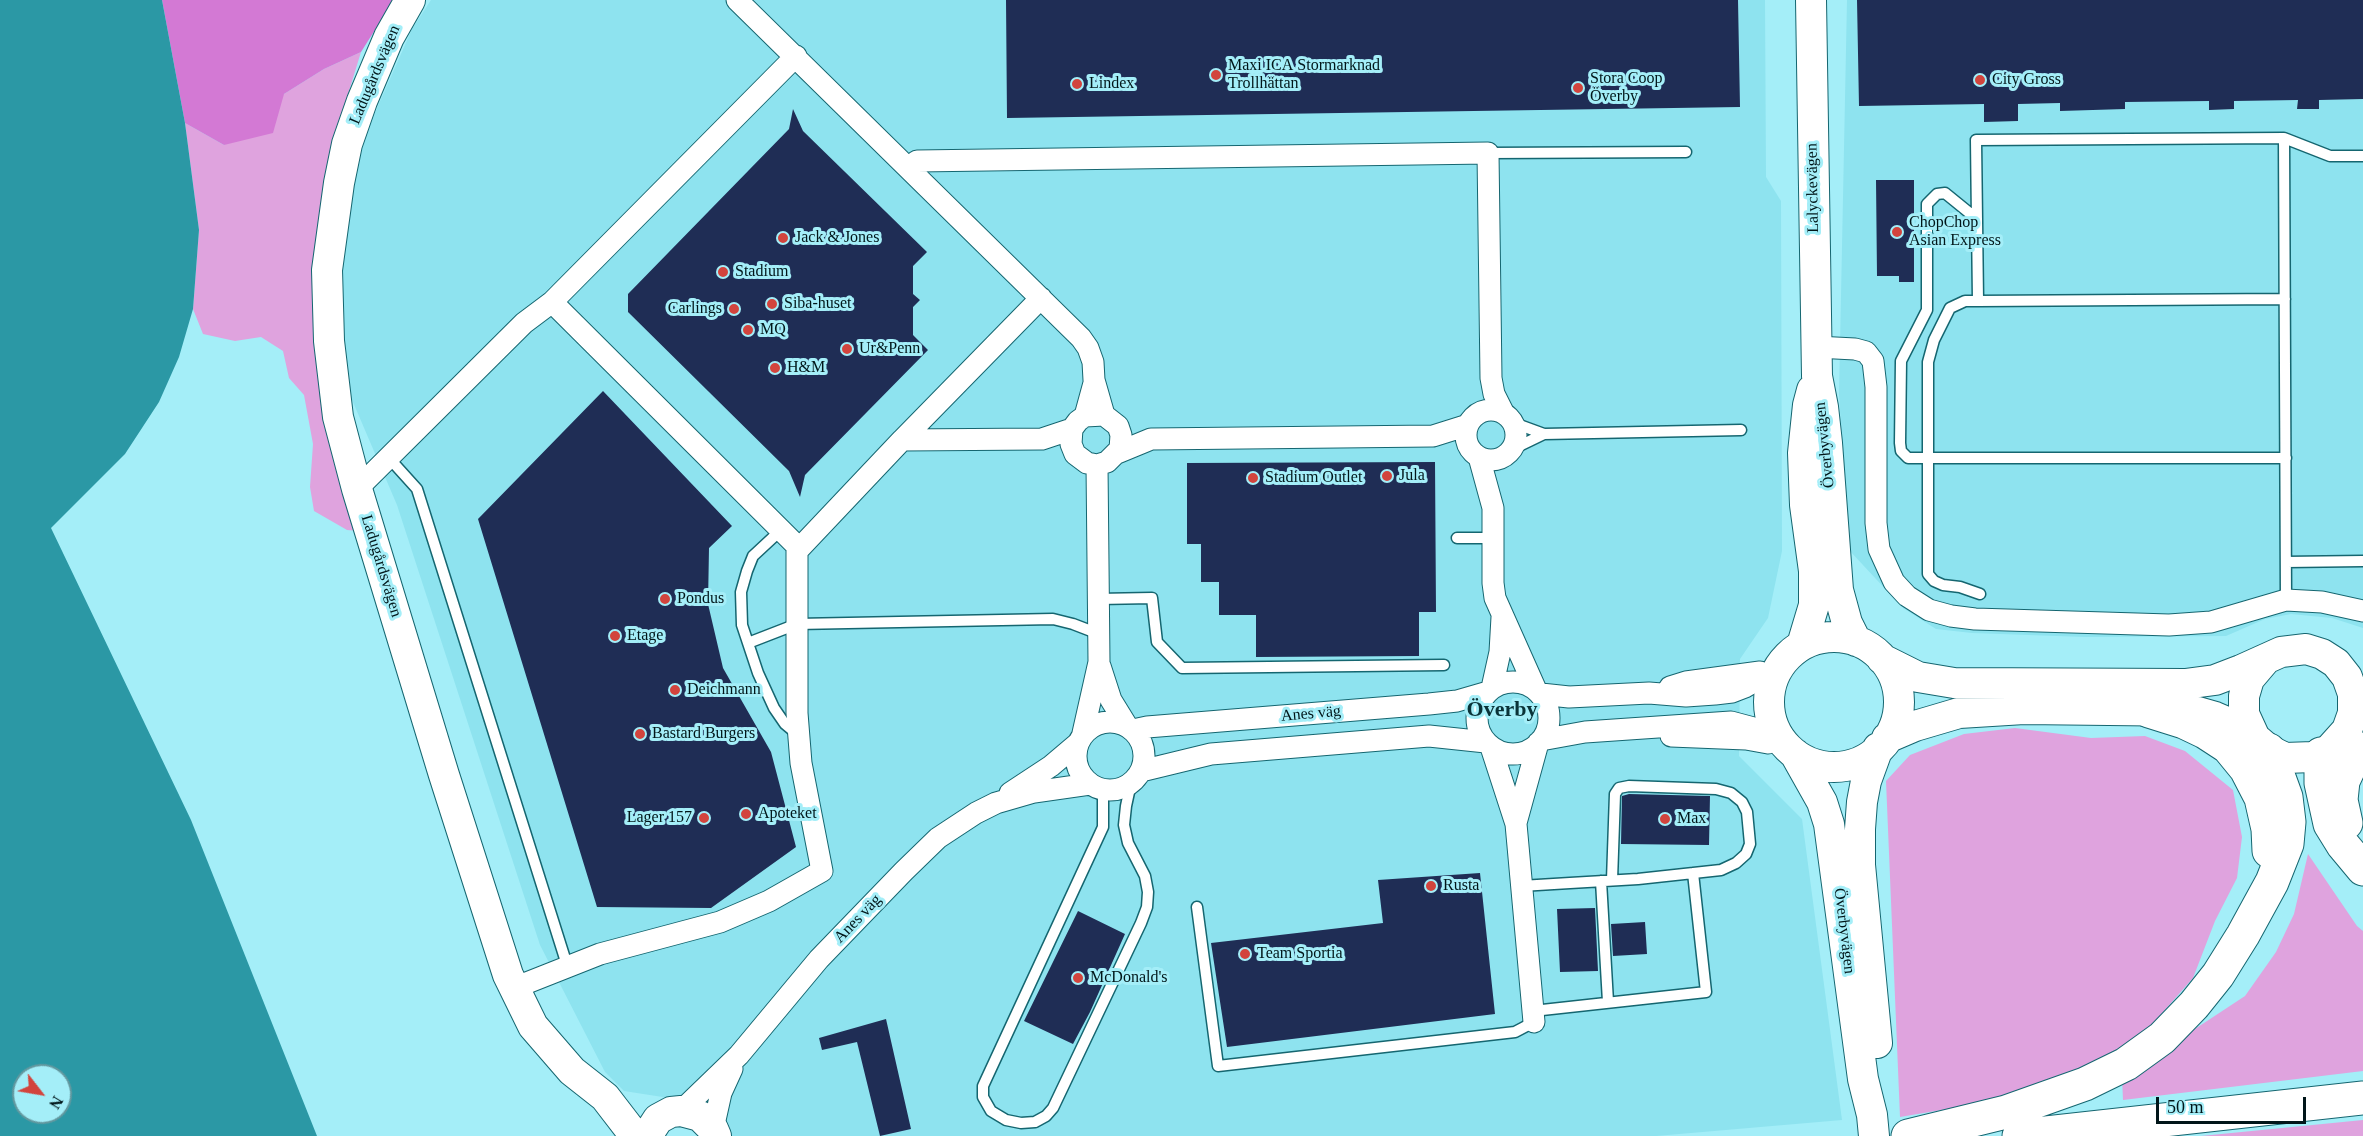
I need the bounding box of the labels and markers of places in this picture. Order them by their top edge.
place label: Maxi ICA Stormarknad Trollhättan [1228,56,1380,94]
marker: Maxi ICA Stormarknad Trollhättan [1209,68,1223,82]
place label: Stora Coop Överby [1590,69,1662,107]
place label: City Gross [1992,70,2061,90]
marker: City Gross [1973,73,1987,87]
place label: Lindex [1089,74,1134,94]
marker: Lindex [1070,77,1084,91]
marker: Stora Coop Överby [1571,81,1585,95]
place label: ChopChop Asian Express [1909,213,2001,251]
marker: ChopChop Asian Express [1890,225,1904,239]
place label: Jack & Jones [795,228,879,248]
marker: Jack & Jones [776,231,790,245]
place label: Stadium [735,262,788,282]
marker: Stadium [716,265,730,279]
place label: Siba-huset [784,294,852,314]
marker: Siba-huset [765,297,779,311]
place label: Carlings [668,299,722,319]
marker: Carlings [727,302,741,316]
place label: MQ [760,320,786,340]
marker: MQ [741,323,755,337]
place label: Ur&Penn [859,339,920,359]
marker: Ur&Penn [840,342,854,356]
place label: H&M [787,358,825,378]
marker: H&M [768,361,782,375]
place label: Jula [1399,466,1425,486]
place label: Stadium Outlet [1265,468,1362,488]
marker: Jula [1380,469,1394,483]
marker: Stadium Outlet [1246,471,1260,485]
place label: Pondus [677,589,724,609]
marker: Pondus [658,592,672,606]
place label: Etage [627,626,663,646]
marker: Etage [608,629,622,643]
place label: Deichmann [687,680,761,700]
marker: Deichmann [668,683,682,697]
place label: Bastard Burgers [652,724,755,744]
marker: Bastard Burgers [633,727,647,741]
place label: Apoteket [758,804,817,824]
marker: Apoteket [739,807,753,821]
place label: Lager 157 [627,808,692,828]
place label: Max [1677,809,1706,829]
marker: Lager 157 [697,811,711,825]
marker: Max [1658,812,1672,826]
place label: Rusta [1443,876,1479,896]
marker: Rusta [1424,879,1438,893]
place label: Team Sportia [1257,944,1343,964]
marker: Team Sportia [1238,947,1252,961]
place label: McDonald's [1090,968,1168,988]
marker: McDonald's [1071,971,1085,985]

